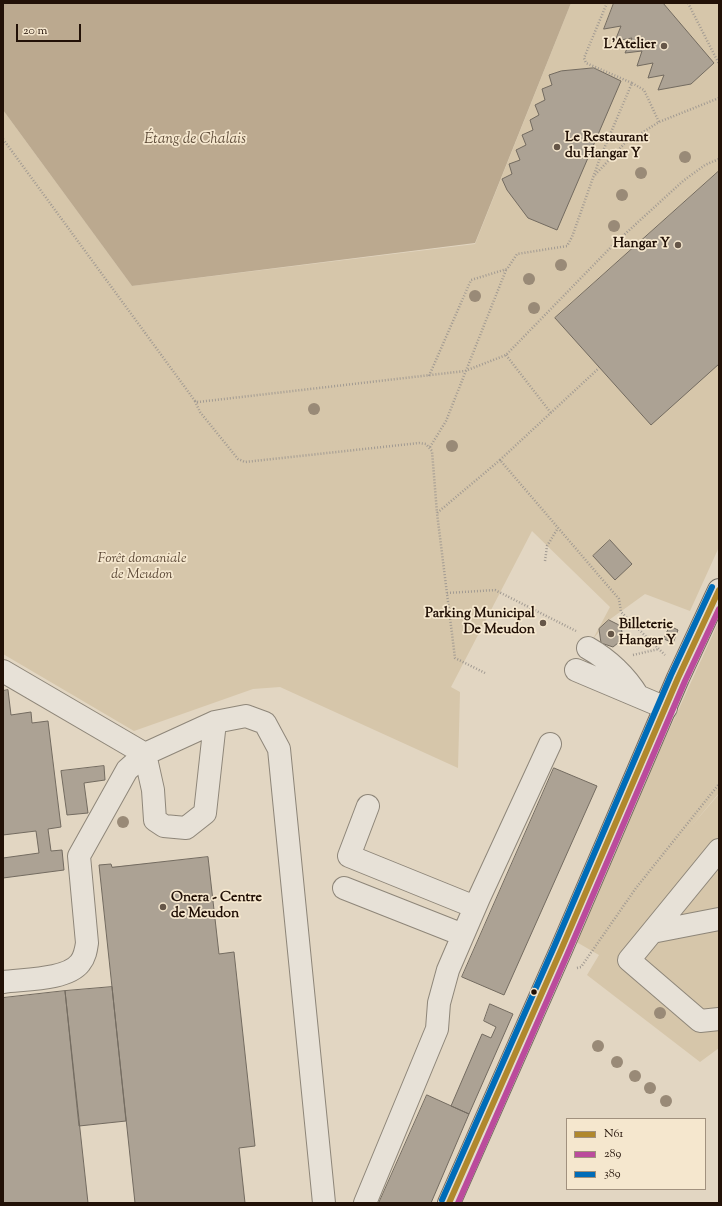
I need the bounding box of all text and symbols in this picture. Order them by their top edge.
scale bar [18,16,83,42]
text: 20 m [23,22,47,40]
place label: L'Atelier [604,38,656,54]
marker: L'Atelier [659,41,669,51]
water label: Étang de Chalais [144,131,246,149]
place label: Le Restaurant du Hangar Y [565,131,648,164]
marker: Le Restaurant du Hangar Y [552,142,562,152]
place label: Hangar Y [613,237,670,253]
marker: Hangar Y [673,240,683,250]
park label: Forêt domaniale de Meudon [97,552,187,584]
place label: Parking Municipal De Meudon [425,607,535,640]
marker: Parking Municipal De Meudon [538,618,548,628]
place label: Billeterie Hangar Y [619,618,676,650]
marker: Billeterie Hangar Y [606,629,616,639]
place label: Onera - Centre de Meudon [171,891,262,924]
marker: Onera - Centre de Meudon [158,902,168,912]
unlabelled marker [529,987,539,997]
legend [566,1118,706,1190]
text: N61 [604,1125,623,1143]
text: 289 [604,1145,621,1163]
text: 389 [604,1165,621,1183]

